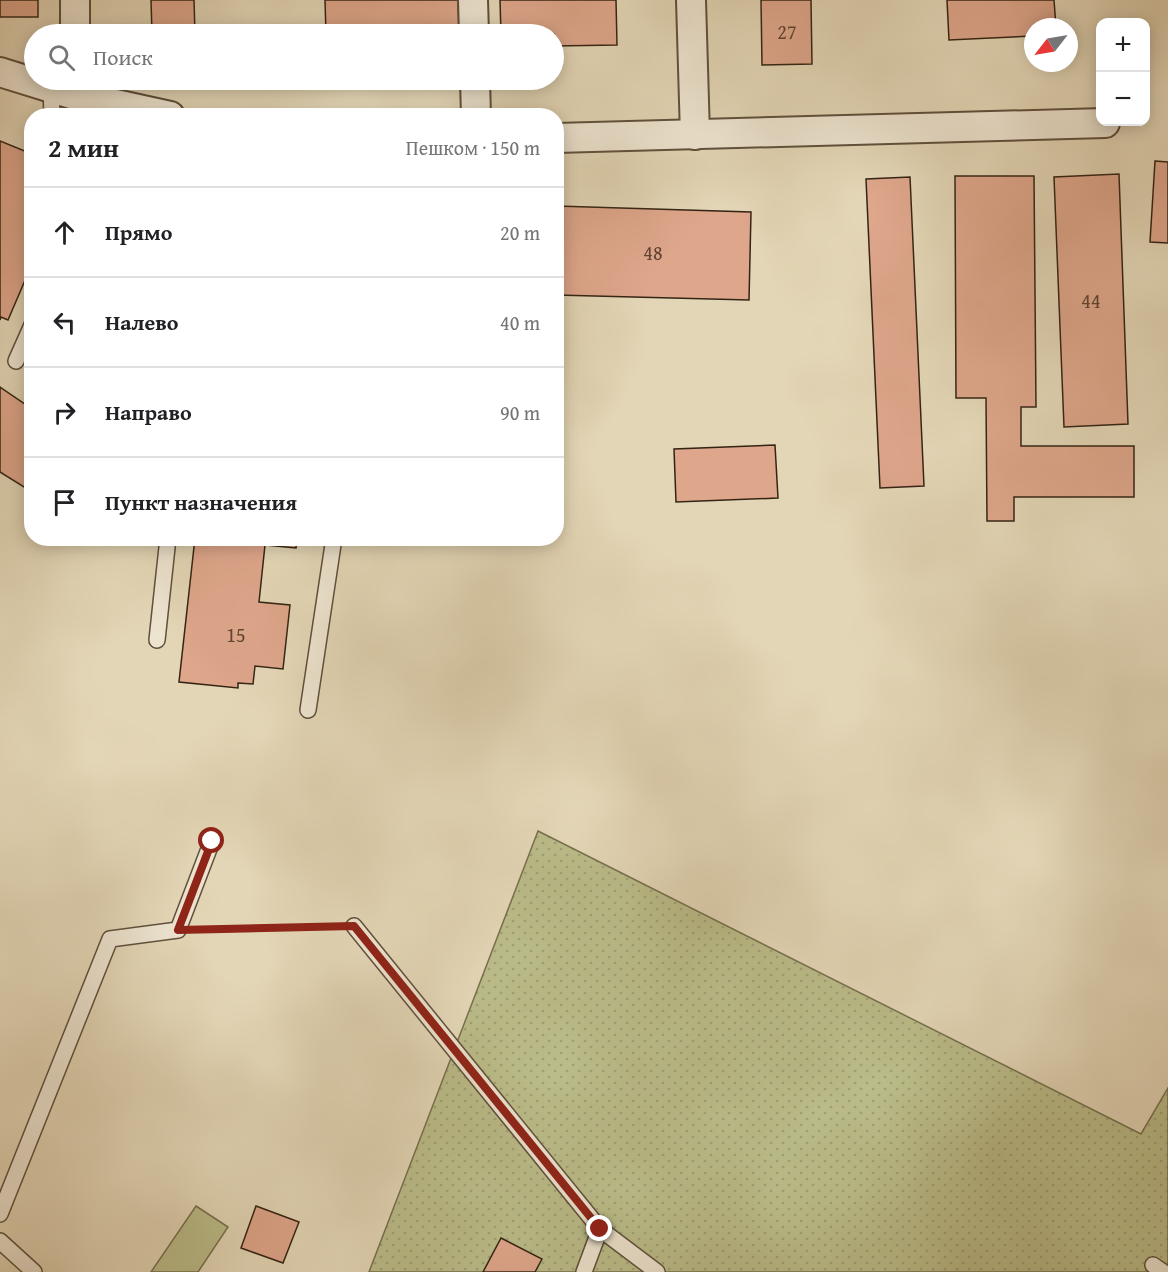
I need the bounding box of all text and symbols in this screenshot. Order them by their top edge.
house number: 27 [777,17,797,46]
north arrow [1024,18,1078,72]
map controls [1096,18,1150,126]
button: + [1096,18,1150,72]
search box [24,24,564,90]
icon: search [45,41,78,74]
text: Поиск [93,41,153,73]
button: − [1096,72,1150,126]
text: 2 мин [48,128,119,167]
text: Пешком · 150 m [406,133,540,162]
icon: ahead [48,216,81,249]
text: Прямо [105,216,172,248]
text: 20 m [500,218,540,247]
house number: 48 [643,238,663,267]
house number: 44 [1081,286,1101,315]
icon: left [48,306,81,339]
text: Налево [105,306,178,338]
text: 40 m [500,308,540,337]
icon: right [48,396,81,429]
text: Направо [105,396,192,428]
text: 90 m [500,398,540,427]
icon: arrive [48,486,81,519]
text: Пункт назначения [105,486,297,518]
house number: 15 [226,620,246,649]
route start [198,827,224,853]
route end [586,1215,612,1241]

